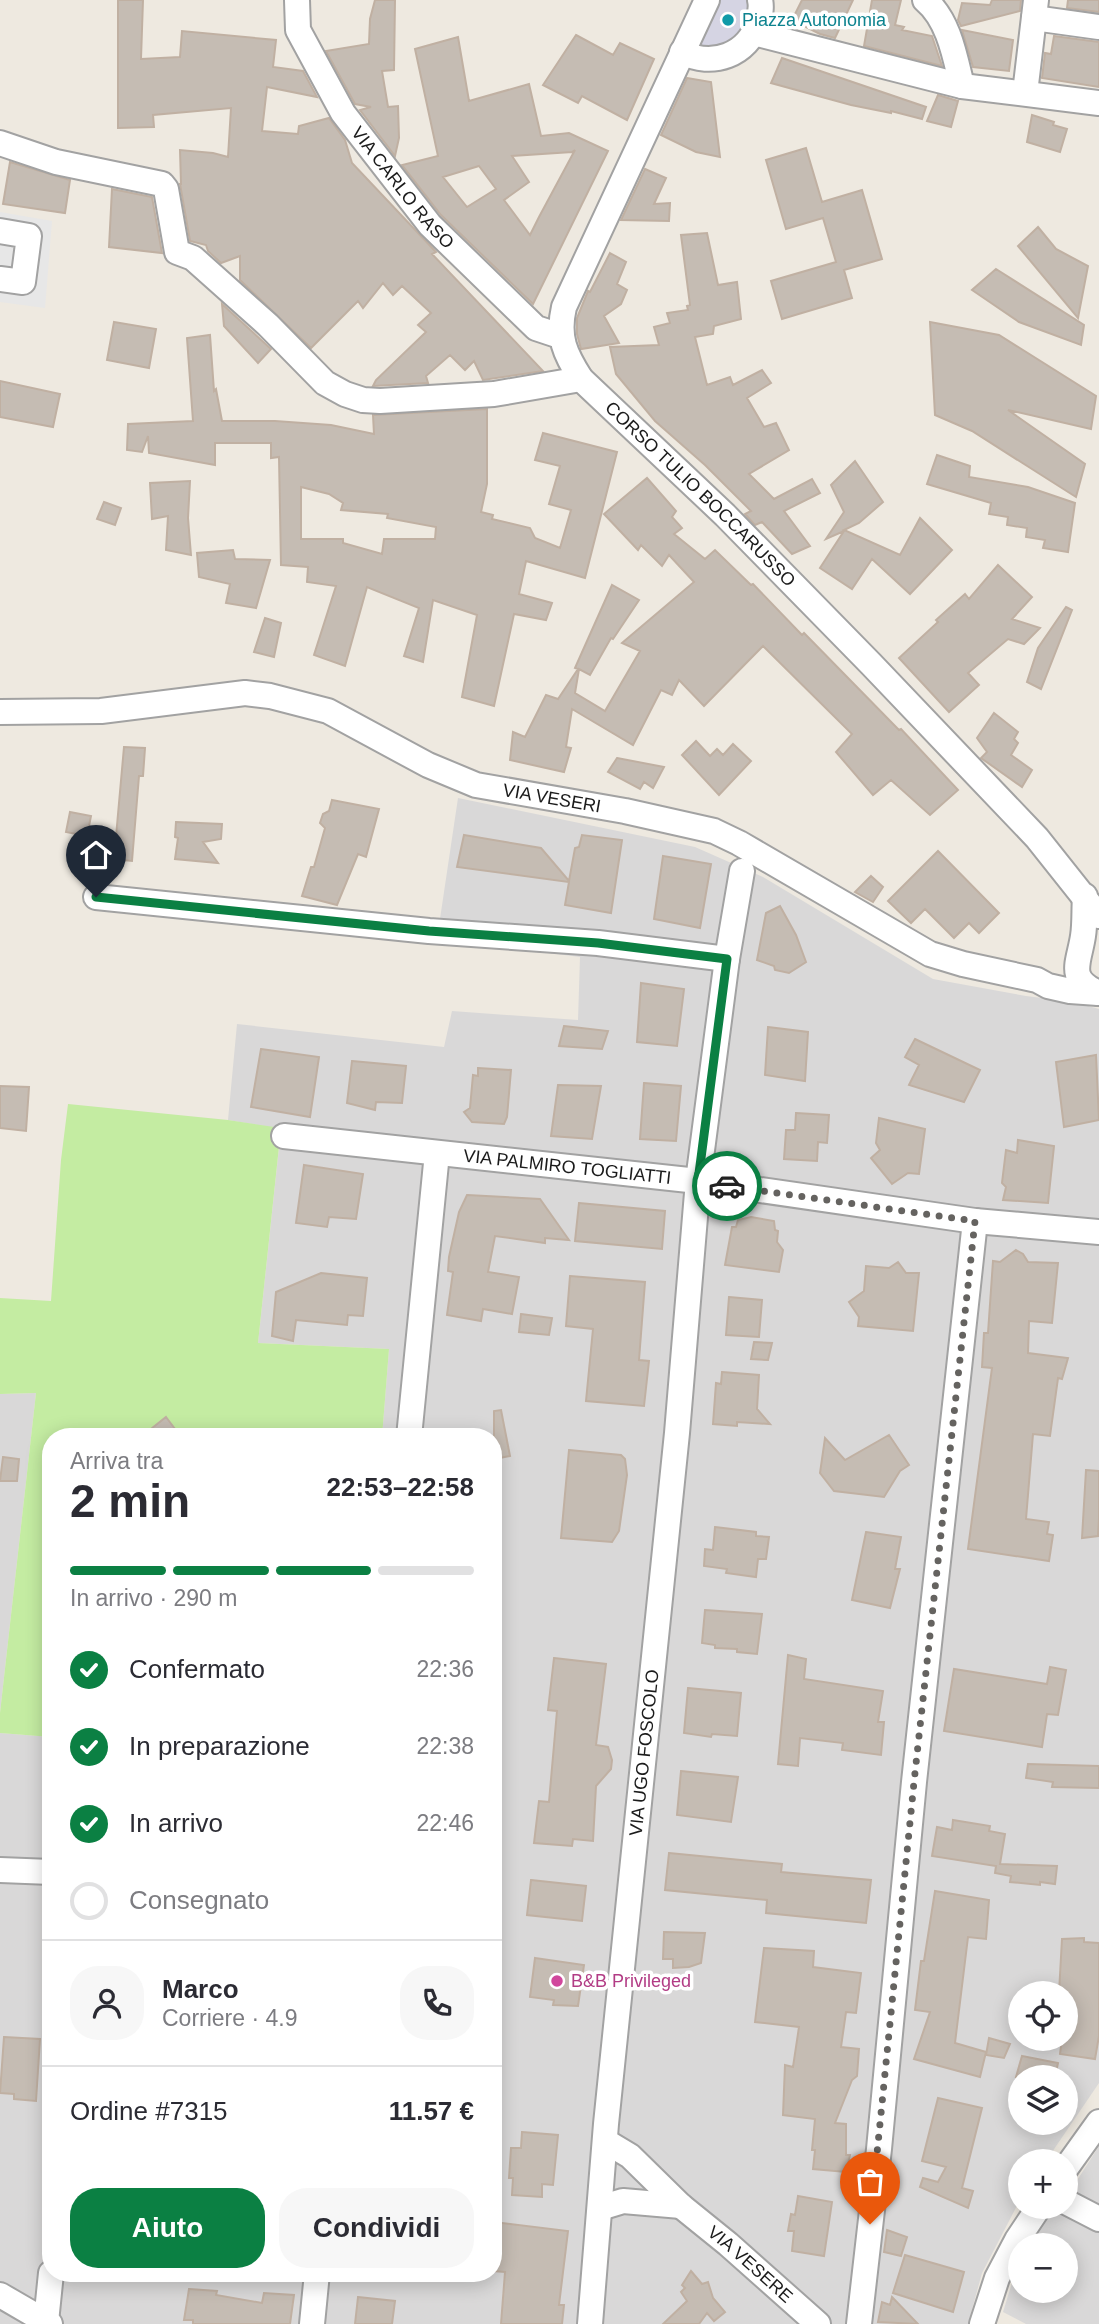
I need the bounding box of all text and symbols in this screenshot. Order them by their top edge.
place label: Piazza Autonomia [742,10,887,30]
marker: Piazza Autonomia [720,12,736,28]
street label: VIA CARLO RASO [347,123,458,253]
street label: CORSO TULIO BOCCARUSSO [601,397,799,591]
street label: VIA VESERI [501,780,603,817]
pin [66,825,126,897]
icon: home [77,836,115,874]
street label: VIA PALMIRO TOGLIATTI [462,1146,672,1188]
courier [692,1151,762,1221]
icon: car [708,1167,746,1205]
text: Arriva tra [70,1448,163,1474]
text: 22:53–22:58 [327,1472,474,1502]
text: 2 min [70,1475,190,1527]
text: In arrivo · 290 m [70,1585,237,1611]
icon: check [70,1651,108,1689]
text: Confermato [129,1654,265,1684]
text: 22:36 [416,1656,474,1682]
street label: VIA UGO FOSCOLO [626,1668,663,1837]
icon: check [70,1728,108,1766]
text: In preparazione [129,1731,310,1761]
text: 22:38 [416,1733,474,1759]
icon: check [70,1805,108,1843]
text: In arrivo [129,1808,223,1838]
text: 22:46 [416,1810,474,1836]
text: Consegnato [129,1885,269,1915]
button: person [70,1966,144,2040]
button: phone [400,1966,474,2040]
place label: B&B Privileged [571,1971,691,1991]
marker: B&B Privileged [549,1973,565,1989]
text: Marco [162,1974,239,2004]
map controls [1008,1981,1078,2303]
button: locate [1008,1981,1078,2051]
text: Corriere · 4.9 [162,2005,297,2031]
button: layers [1008,2065,1078,2135]
text: Ordine #7315 [70,2096,228,2126]
text: 11.57 € [389,2096,474,2126]
button: + [1008,2149,1078,2219]
pin [840,2152,900,2224]
icon: bag [851,2163,889,2201]
button: Aiuto [70,2188,265,2268]
button: Condividi [279,2188,474,2268]
street label: VIA VESERE [704,2222,797,2307]
button: − [1008,2233,1078,2303]

